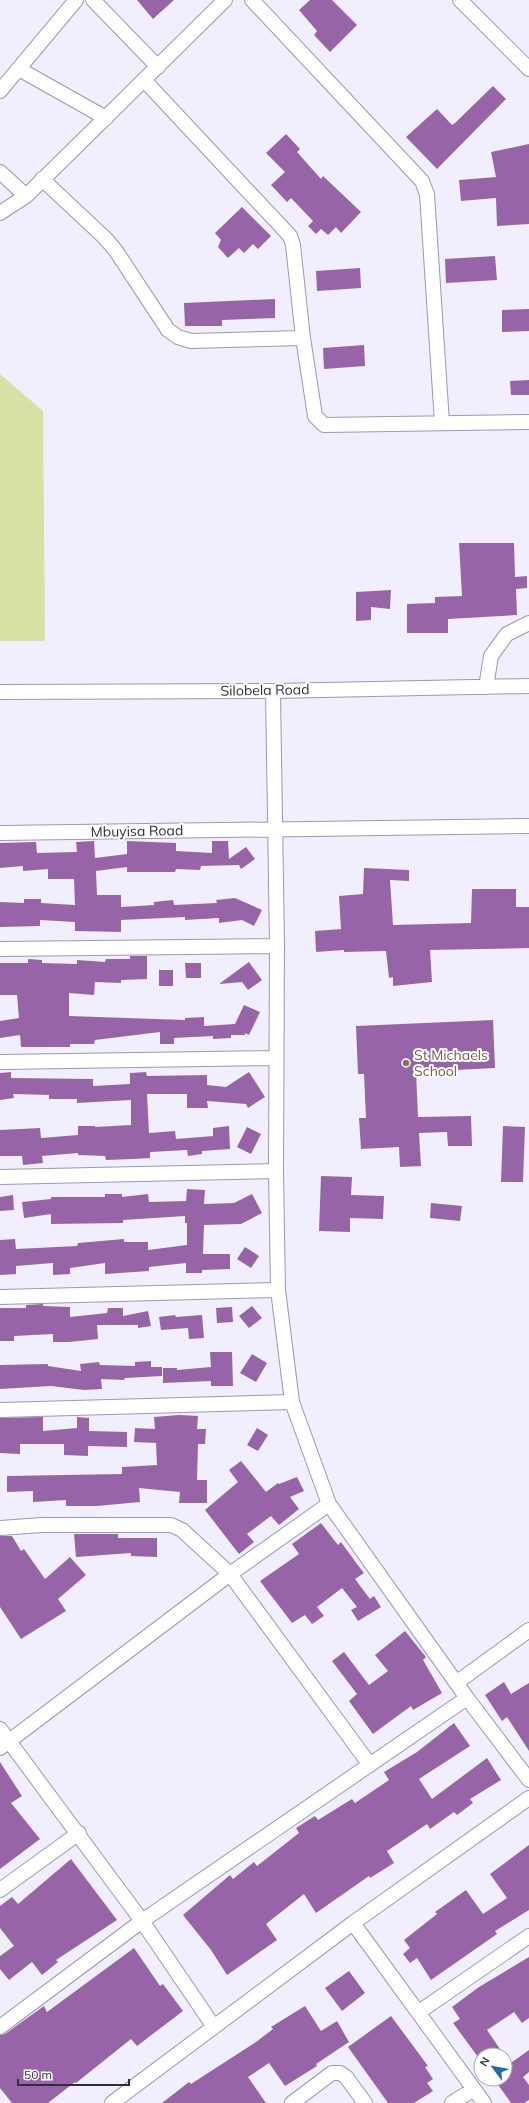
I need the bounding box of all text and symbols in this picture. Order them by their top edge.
street label: Silobela Road [220,680,310,700]
street label: Mbuyisa Road [91,821,183,841]
place label: St Michaels School [414,1046,488,1080]
marker: St Michaels School [401,1058,411,1068]
north arrow [473,2047,513,2087]
text: N [476,2054,493,2069]
scale bar [18,2061,129,2087]
text: 50 m [24,2067,52,2082]

